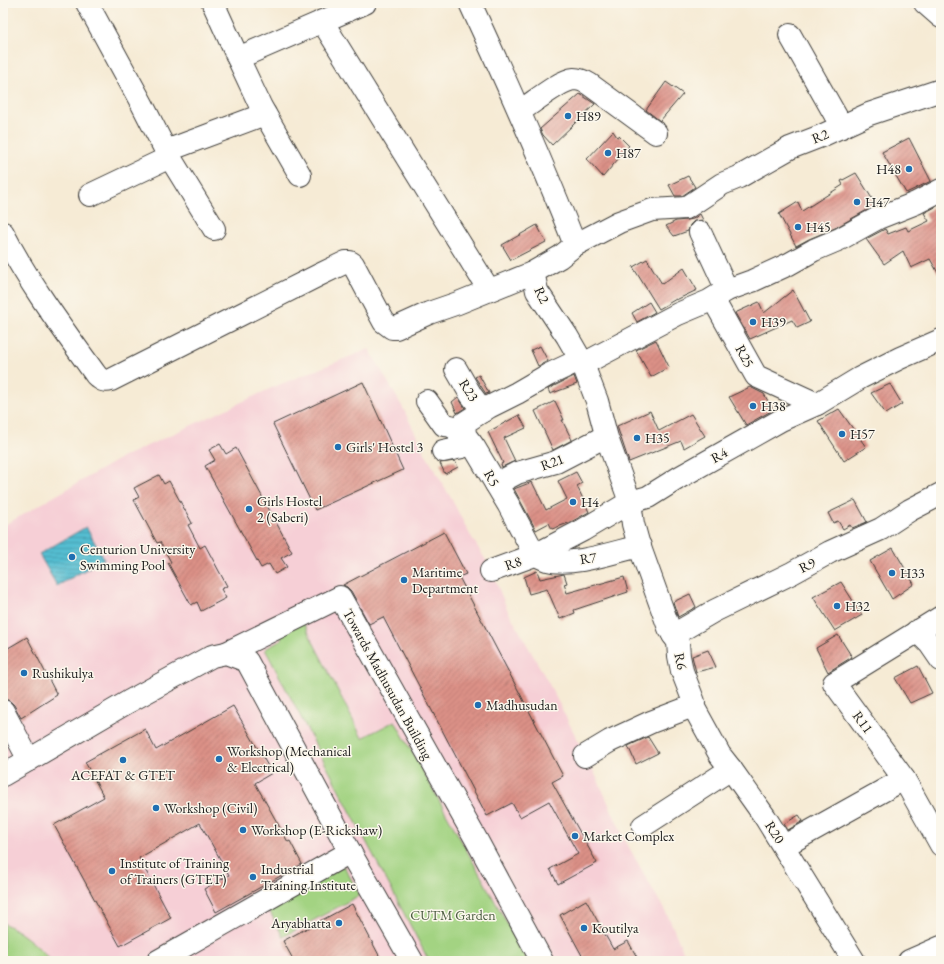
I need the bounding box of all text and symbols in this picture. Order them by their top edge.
place label: H89 [576,107,601,125]
marker: H89 [563,111,573,121]
street label: R2 [809,124,831,148]
place label: H87 [616,144,641,162]
marker: H87 [603,148,613,158]
place label: H48 [876,160,901,178]
marker: H48 [904,164,914,174]
place label: H47 [865,193,890,211]
marker: H47 [852,197,862,207]
place label: H45 [806,218,831,236]
marker: H45 [793,222,803,232]
street label: R2 [530,284,554,307]
place label: H39 [761,313,786,331]
marker: H39 [748,317,758,327]
street label: R25 [731,341,759,371]
street label: R23 [455,375,483,405]
place label: H38 [761,397,786,415]
marker: H38 [748,401,758,411]
place label: H57 [850,425,875,443]
place label: H35 [645,429,670,447]
marker: H57 [837,429,847,439]
marker: H35 [632,433,642,443]
place label: Girls' Hostel 3 [346,438,424,456]
marker: Girls' Hostel 3 [333,442,343,452]
street label: R4 [707,443,731,467]
street label: R21 [538,449,566,475]
street label: R5 [480,466,504,490]
place label: Girls Hostel 2 (Saberi) [257,492,323,526]
place label: H4 [581,493,599,511]
marker: H4 [568,497,578,507]
marker: Girls Hostel 2 (Saberi) [244,504,254,514]
place label: Centurion University Swimming Pool [80,540,196,574]
street label: R7 [578,548,598,568]
marker: Centurion University Swimming Pool [67,552,77,562]
street label: R8 [502,552,524,574]
street label: R9 [795,553,819,577]
place label: Maritime Department [412,563,478,597]
place label: H33 [900,564,925,582]
marker: H33 [887,568,897,578]
marker: Maritime Department [399,575,409,585]
place label: H32 [845,597,870,615]
marker: H32 [832,601,842,611]
street label: Towards Madhusudan Building [339,606,437,763]
street label: R6 [670,651,692,671]
place label: Rushikulya [32,664,94,682]
marker: Rushikulya [19,668,29,678]
place label: Madhusudan [486,696,558,714]
marker: Madhusudan [473,700,483,710]
street label: R11 [849,707,877,737]
place label: Workshop (Mechanical & Electrical) [227,742,352,776]
marker: Workshop (Mechanical & Electrical) [214,754,224,764]
marker: ACEFAT & GTET [118,755,128,765]
place label: ACEFAT & GTET [70,766,176,784]
place label: Workshop (Civil) [164,799,257,817]
marker: Workshop (Civil) [151,803,161,813]
street label: R20 [761,817,789,847]
place label: Workshop (E-Rickshaw) [251,821,382,839]
marker: Workshop (E-Rickshaw) [238,825,248,835]
place label: Market Complex [583,827,674,845]
marker: Market Complex [570,831,580,841]
place label: Institute of Training of Trainers (GTET) [120,854,230,888]
place label: Industrial Training Institute [261,860,356,894]
marker: Institute of Training of Trainers (GTET) [107,866,117,876]
marker: Industrial Training Institute [248,872,258,882]
park label: CUTM Garden [410,906,496,924]
place label: Aryabhatta [270,914,331,932]
marker: Aryabhatta [334,918,344,928]
place label: Koutilya [592,919,639,937]
marker: Koutilya [579,923,589,933]

